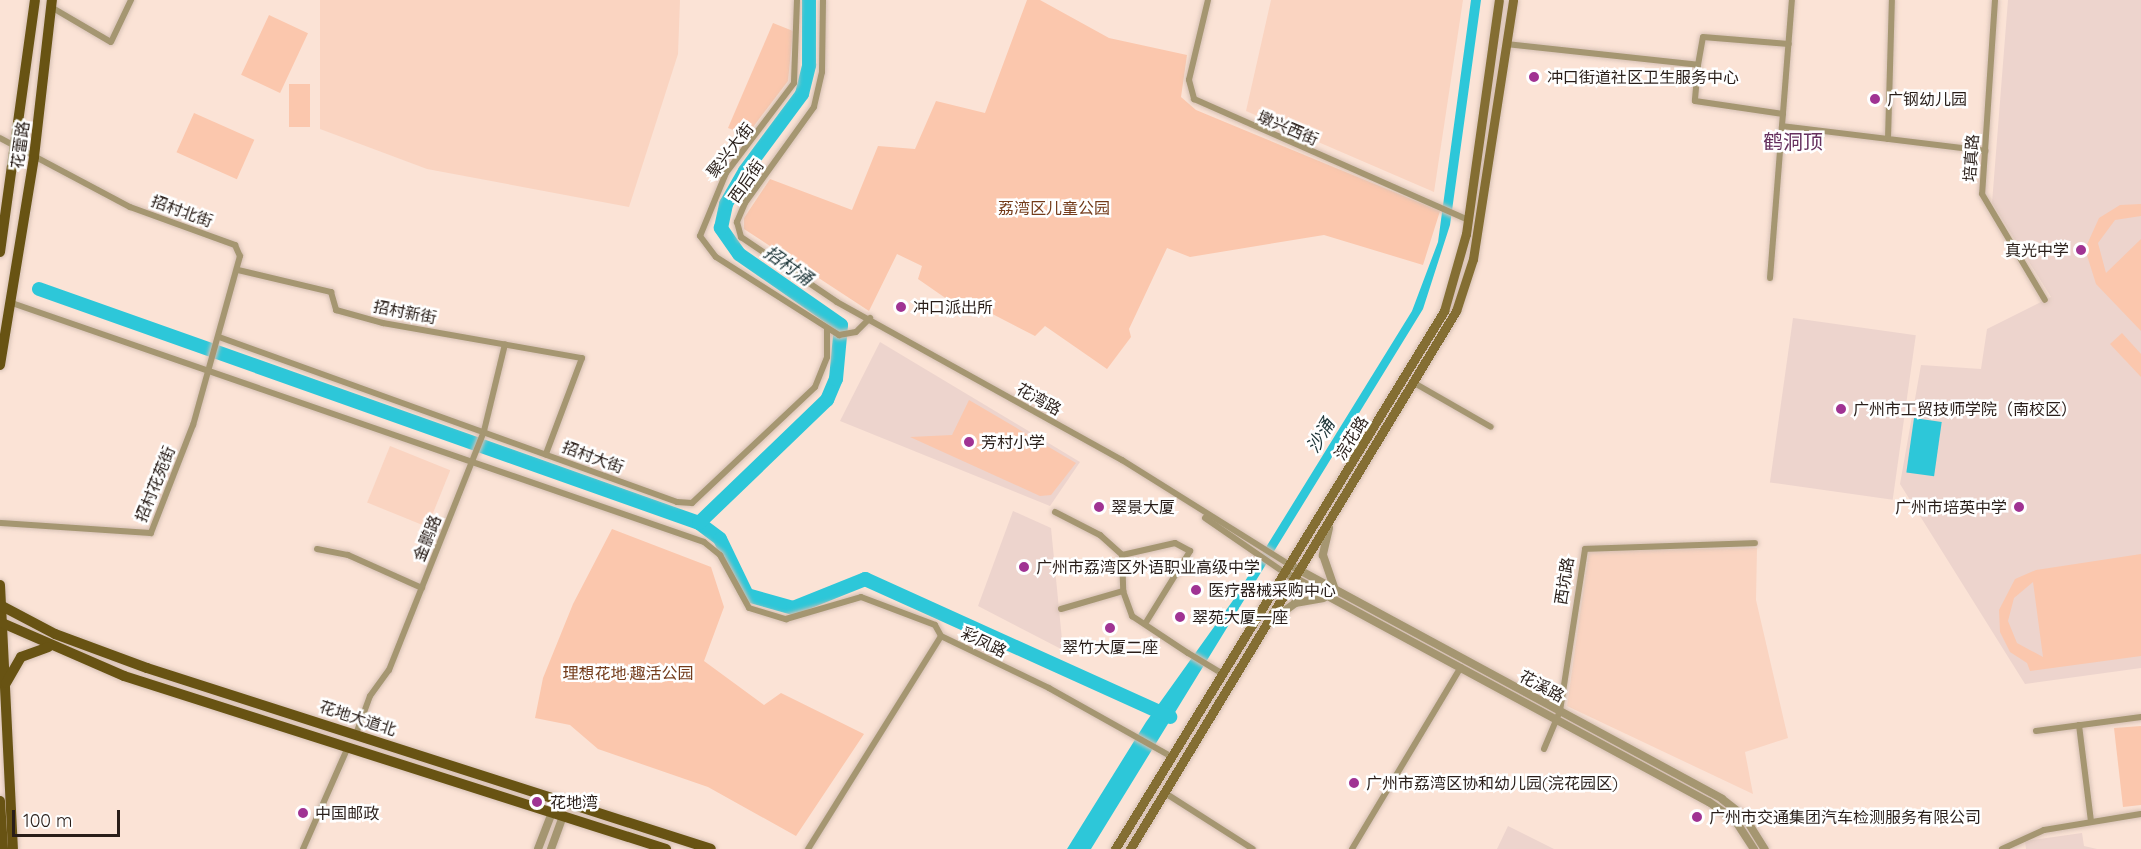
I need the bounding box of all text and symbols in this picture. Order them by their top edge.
place label: 冲口街道社区卫生服务中心 [1547,67,1739,87]
marker: 冲口街道社区卫生服务中心 [1525,68,1543,86]
place label: 广钢幼儿园 [1887,89,1967,109]
marker: 广钢幼儿园 [1868,92,1882,106]
street label: 墩兴西街 [1255,107,1321,149]
street label: 聚兴大街 [703,119,757,181]
street label: 花蕾路 [7,120,33,170]
district label: 鹤洞顶 [1763,129,1823,153]
street label: 培真路 [1960,133,1982,183]
street label: 西后街 [724,156,768,206]
street label: 招村北街 [149,191,215,231]
park label: 荔湾区儿童公园 [998,198,1110,218]
place label: 真光中学 [2005,240,2069,260]
water label: 招村涌 [760,242,816,290]
marker: 真光中学 [2074,243,2088,257]
street label: 招村新街 [372,296,438,328]
place label: 冲口派出所 [913,297,993,317]
marker: 冲口派出所 [894,300,908,314]
street label: 花湾路 [1013,379,1065,419]
place label: 广州市工贸技师学院（南校区） [1853,399,2077,419]
marker: 广州市工贸技师学院（南校区） [1834,402,1848,416]
street label: 浣花路 [1330,413,1372,463]
water label: 沙涌 [1302,415,1340,457]
place label: 芳村小学 [981,432,1045,452]
marker: 芳村小学 [962,435,976,449]
street label: 招村大街 [560,437,626,477]
street label: 招村花苑街 [131,443,179,525]
place label: 翠景大厦 [1111,497,1175,517]
place label: 广州市培英中学 [1895,497,2007,517]
marker: 翠景大厦 [1092,500,1106,514]
marker: 广州市培英中学 [2012,500,2026,514]
street label: 金鹏路 [409,512,445,564]
street label: 西坑路 [1551,556,1577,606]
place label: 广州市荔湾区外语职业高级中学 [1036,557,1260,577]
marker: 广州市荔湾区外语职业高级中学 [1017,560,1031,574]
place label: 医疗器械采购中心 [1208,580,1336,600]
marker: 医疗器械采购中心 [1189,583,1203,597]
place label: 翠苑大厦一座 [1192,607,1288,627]
marker: 翠苑大厦一座 [1173,610,1187,624]
marker: 翠竹大厦二座 [1103,621,1117,635]
street label: 彩凤路 [958,623,1010,661]
place label: 翠竹大厦二座 [1062,637,1158,657]
park label: 理想花地·趣活公园 [562,663,694,683]
street label: 花溪路 [1516,666,1568,706]
street label: 花地大道北 [317,697,399,739]
place label: 广州市荔湾区协和幼儿园(浣花园区) [1366,773,1618,793]
marker: 广州市荔湾区协和幼儿园(浣花园区) [1347,776,1361,790]
place label: 花地湾 [550,792,598,812]
marker: 花地湾 [528,793,546,811]
scale bar [15,798,123,836]
place label: 中国邮政 [315,803,379,823]
marker: 中国邮政 [296,806,310,820]
place label: 广州市交通集团汽车检测服务有限公司 [1709,807,1981,827]
text: 100 m [23,809,72,832]
marker: 广州市交通集团汽车检测服务有限公司 [1690,810,1704,824]

